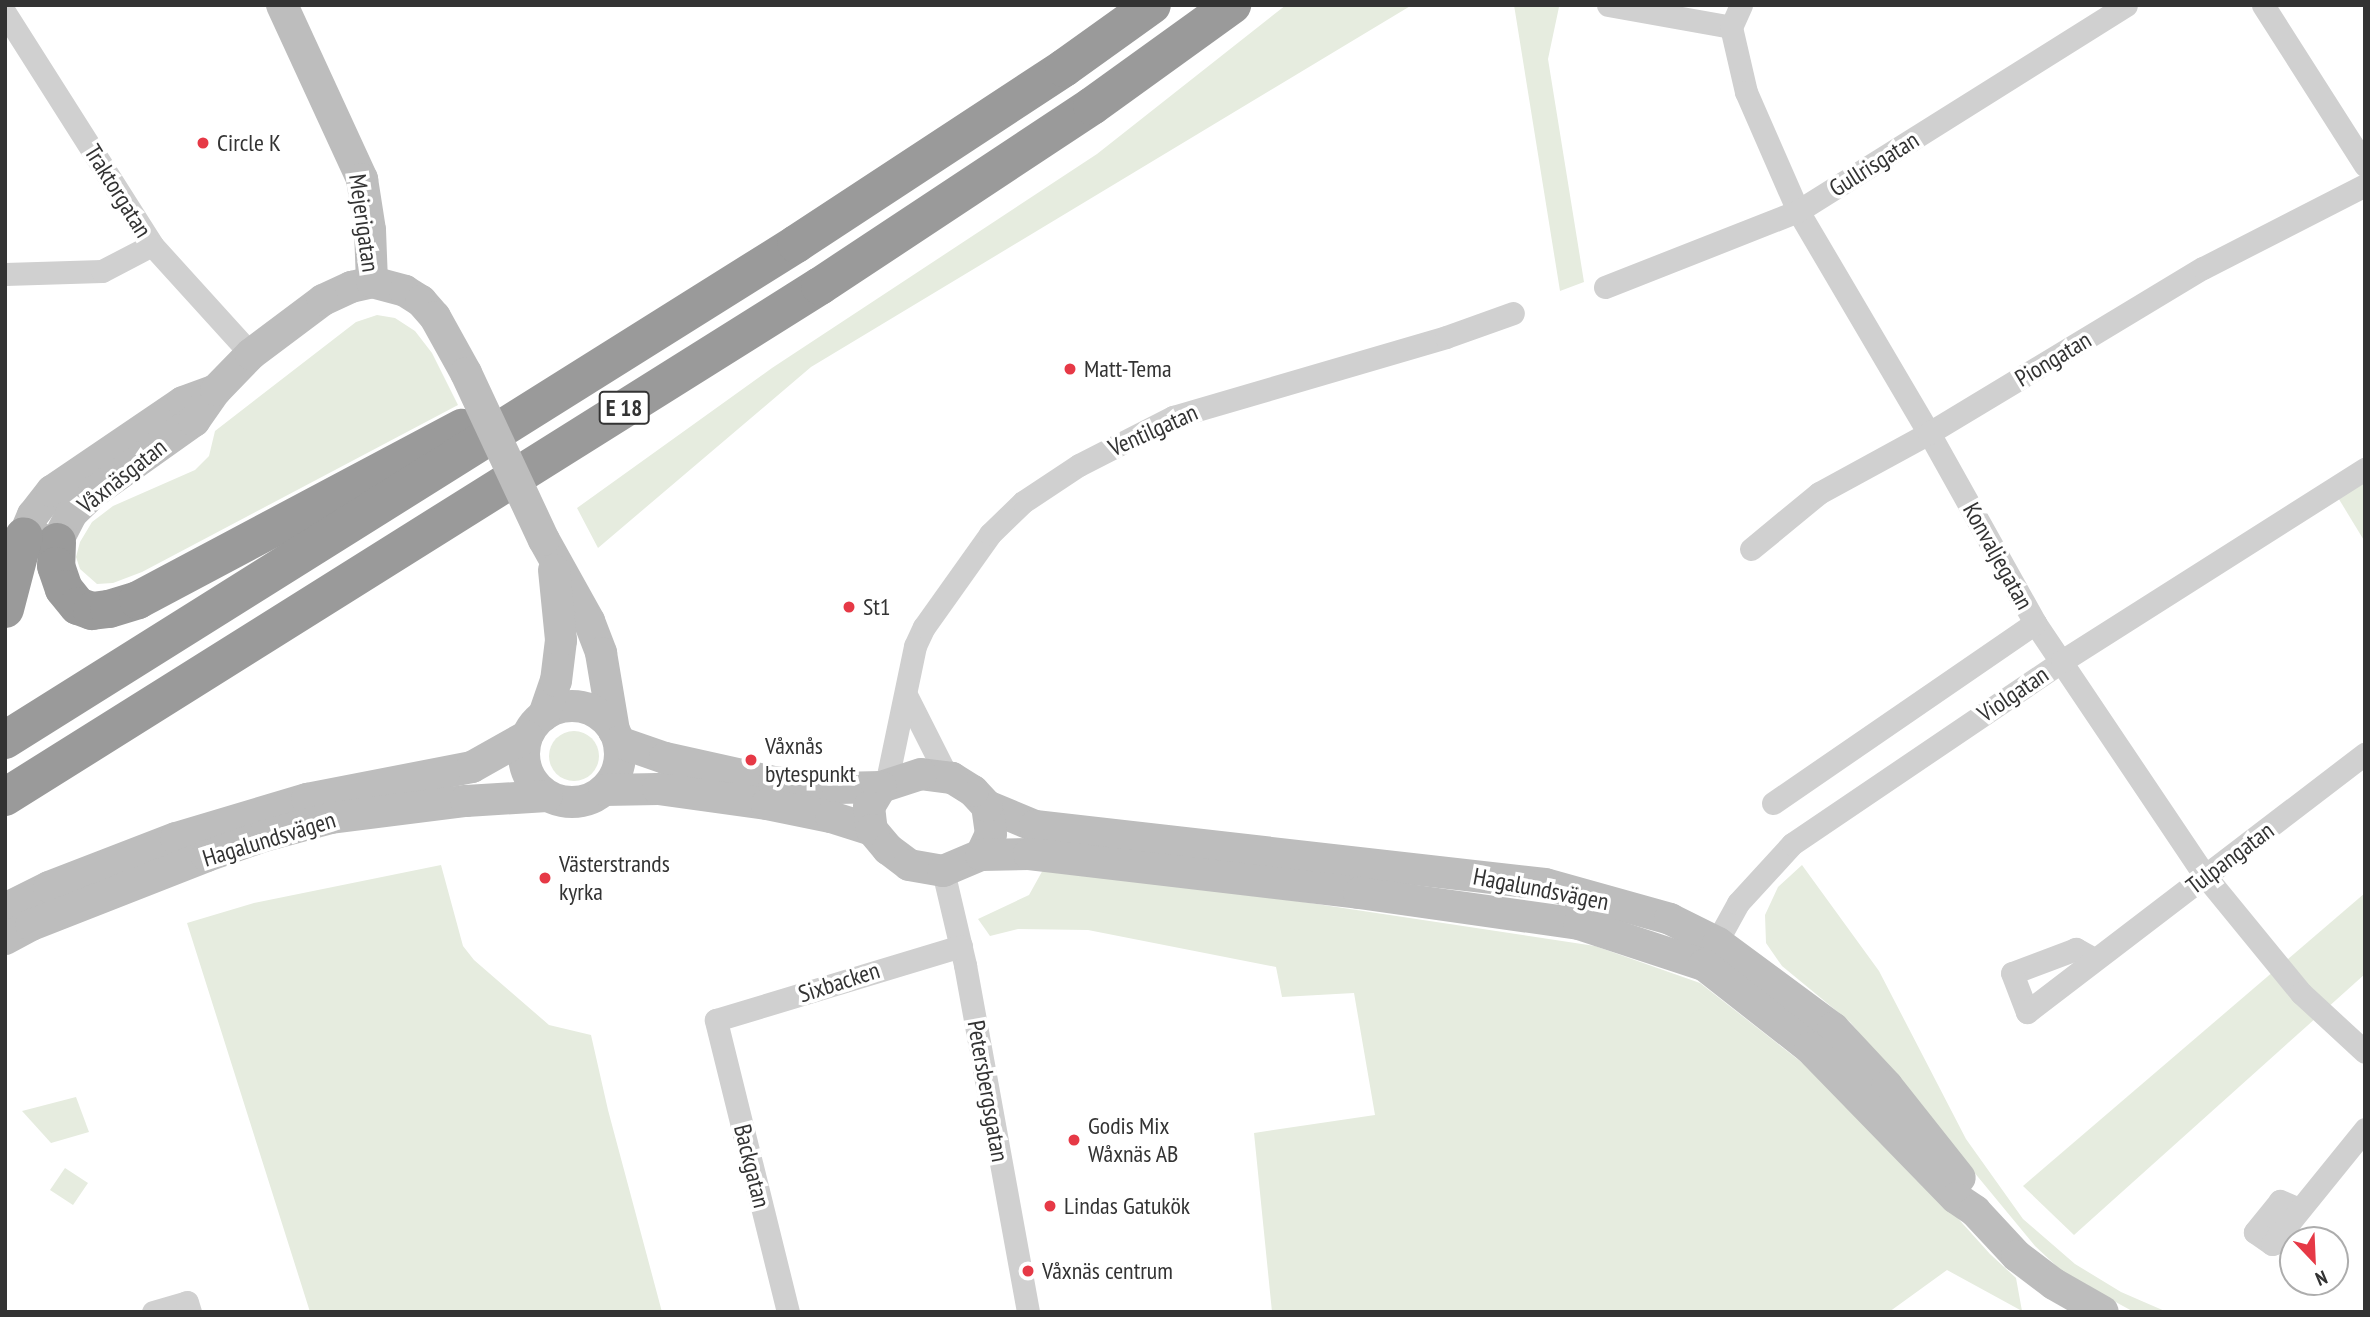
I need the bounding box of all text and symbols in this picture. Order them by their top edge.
street label: Gullrisgatan [1824,125,1924,203]
place label: Circle K [217,129,281,157]
marker: Circle K [195,135,211,151]
street label: Traktorgatan [78,139,158,243]
street label: Mejerigatan [343,172,385,274]
street label: Piongatan [2010,325,2096,393]
place label: Matt-Tema [1084,355,1171,383]
marker: Matt-Tema [1062,361,1078,377]
road number: E 18 [598,388,650,428]
street label: Ventilgatan [1104,398,1202,462]
street label: Våxnäsgatan [72,432,172,520]
street label: Konvaljegatan [1957,497,2039,615]
place label: St1 [863,593,891,621]
marker: St1 [841,599,857,615]
street label: Violgatan [1972,660,2054,728]
place label: Våxnås bytespunkt [765,732,856,788]
marker: Våxnås bytespunkt [743,752,759,768]
street label: Hagalundsvägen [199,805,339,873]
street label: Tulpangatan [2181,816,2279,900]
place label: Västerstrands kyrka [559,850,670,906]
street label: Hagalundsvägen [1471,862,1611,916]
marker: Västerstrands kyrka [537,870,553,886]
street label: Sixbacken [795,955,883,1009]
street label: Petersbergsgatan [961,1018,1015,1164]
place label: Godis Mix Wåxnäs AB [1088,1112,1179,1168]
street label: Backgatan [728,1121,776,1211]
marker: Godis Mix Wåxnäs AB [1066,1132,1082,1148]
place label: Lindas Gatukök [1064,1192,1190,1220]
marker: Lindas Gatukök [1042,1198,1058,1214]
north arrow [2279,1226,2349,1296]
place label: Våxnäs centrum [1042,1257,1173,1285]
marker: Våxnäs centrum [1020,1263,1036,1279]
text: N [2312,1265,2331,1292]

